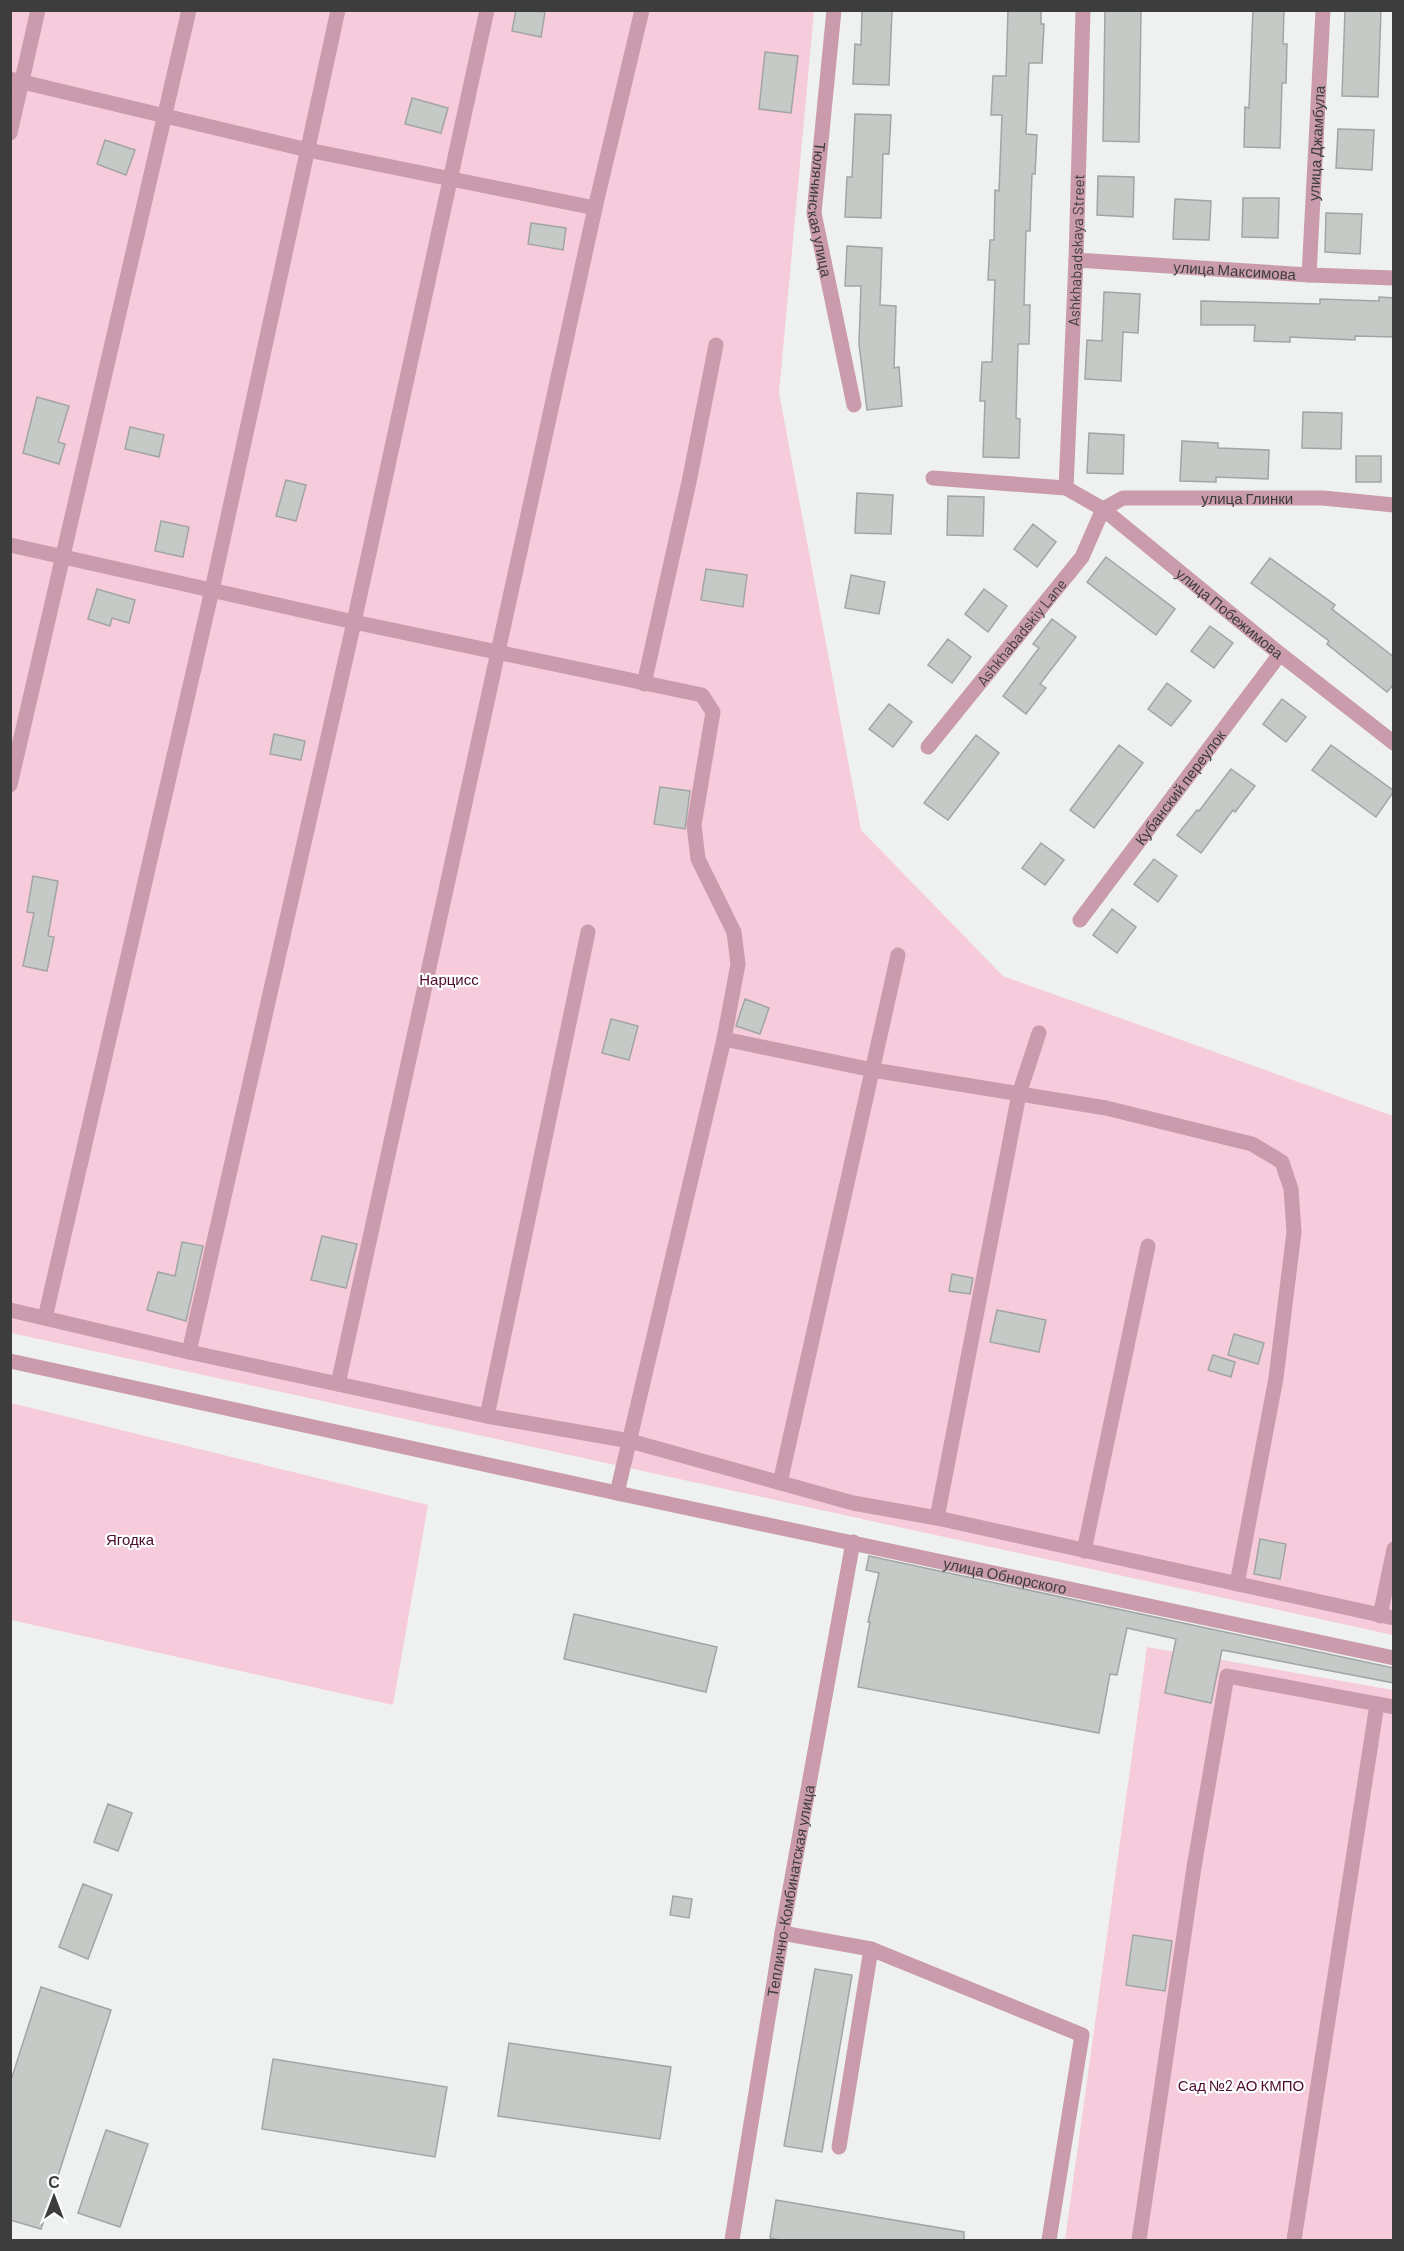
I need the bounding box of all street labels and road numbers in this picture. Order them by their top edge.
street label: улица Джамбула [1304,84,1328,201]
street label: Тюлячинская улица [805,141,836,279]
street label: Ashkhabadskaya Street [1064,174,1087,327]
street label: улица Максимова [1173,257,1297,283]
street label: улица Глинки [1201,489,1293,507]
street label: улица Побежимова [1173,564,1288,663]
street label: Ashkhabadskiy Lane [972,575,1070,689]
street label: Кубанский переулок [1131,726,1229,848]
street label: улица Обнорского [942,1554,1068,1597]
street label: Теплично-Комбинатская улица [763,1783,818,1998]

